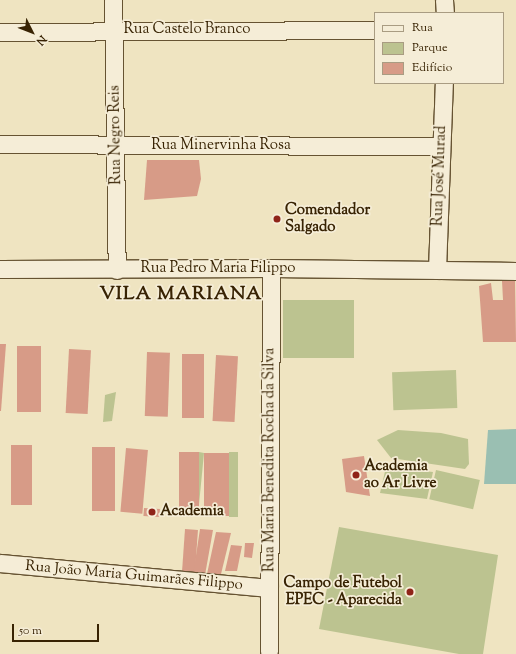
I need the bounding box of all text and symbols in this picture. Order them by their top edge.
north arrow [12,12,52,52]
legend [374,12,504,84]
text: Rua [412,19,433,37]
street label: Rua Castelo Branco [124,21,250,39]
text: N [32,31,50,49]
text: Parque [412,39,448,57]
text: Edifício [412,59,452,77]
street label: Rua Negro Reis [106,85,126,185]
street label: Rua José Murad [429,125,451,227]
street label: Rua Minervinha Rosa [151,137,291,155]
place label: Comendador Salgado [285,201,370,236]
marker: Comendador Salgado [272,214,282,224]
street label: Rua Pedro Maria Filippo [140,260,296,278]
district label: VILA MARIANA [99,284,263,306]
street label: Rua Maria Benedita Rocha da Silva [261,348,279,572]
place label: Academia ao Ar Livre [364,457,436,492]
marker: Academia ao Ar Livre [351,470,361,480]
place label: Academia [160,503,224,521]
marker: Academia [147,507,157,517]
street label: Rua João Maria Guimarães Filippo [24,558,244,594]
place label: Campo de Futebol EPEC - Aparecida [284,574,402,609]
marker: Campo de Futebol EPEC - Aparecida [405,587,415,597]
scale bar [14,616,101,642]
text: 50 m [19,622,42,640]

